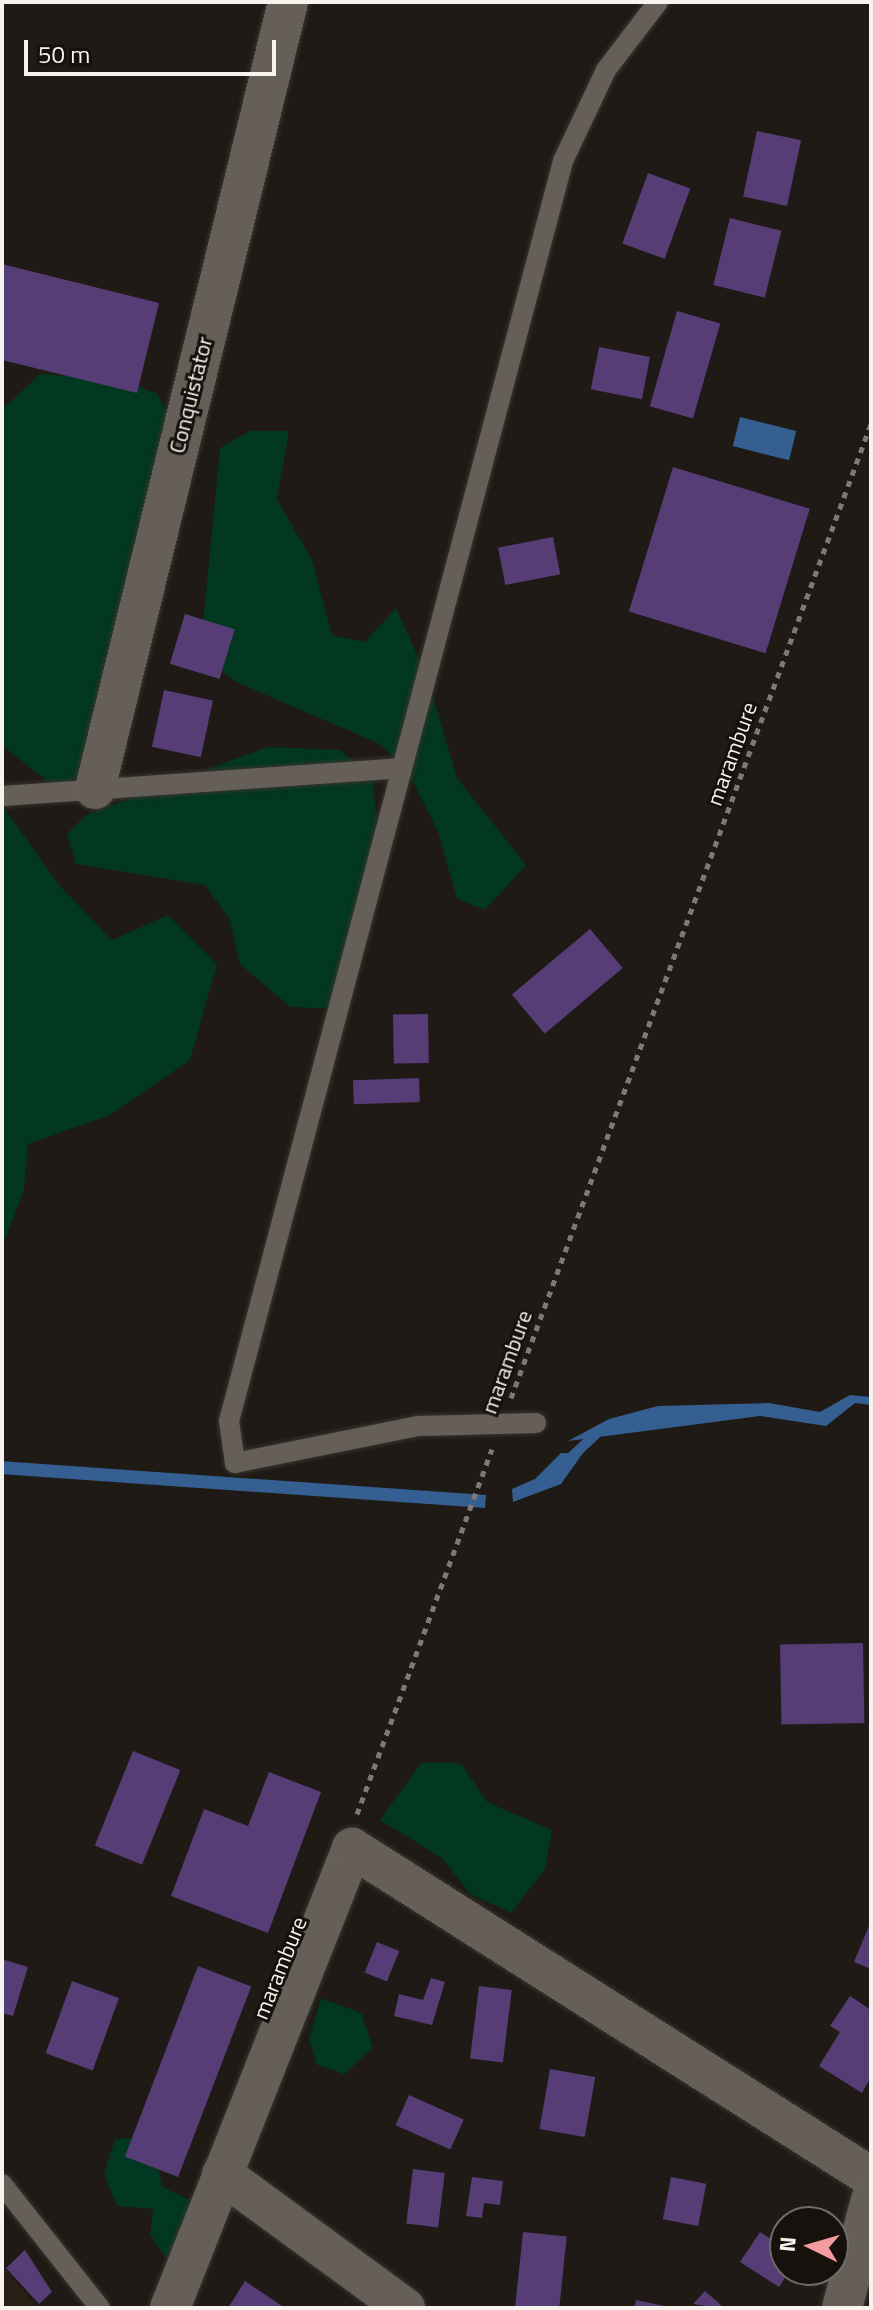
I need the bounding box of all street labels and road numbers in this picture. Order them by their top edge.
street label: Conquistator [164,334,218,456]
street label: marambure [701,699,763,809]
street label: marambure [476,1307,538,1417]
street label: marambure [247,1913,313,2023]

